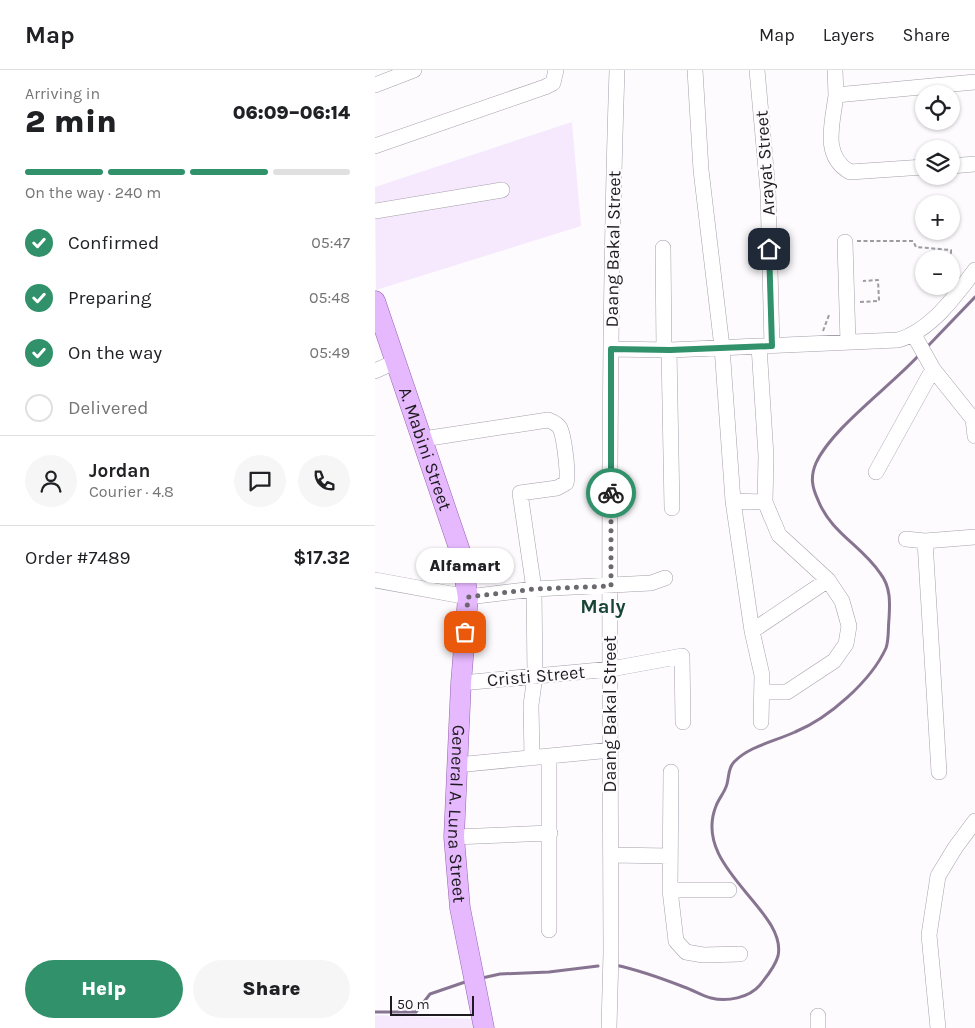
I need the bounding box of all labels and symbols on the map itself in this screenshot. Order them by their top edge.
street label: Arayat Street [750,109,780,216]
street label: Daang Bakal Street [601,170,625,328]
pin [748,228,790,270]
street label: A. Mabini Street [394,384,456,514]
courier [586,468,636,518]
callout: Alfamart [416,547,514,582]
district label: Maly [580,595,626,618]
pin [444,611,486,653]
street label: Daang Bakal Street [599,635,621,792]
street label: Cristi Street [486,661,586,691]
street label: General A. Luna Street [443,724,471,904]
scale bar [390,993,474,1016]

